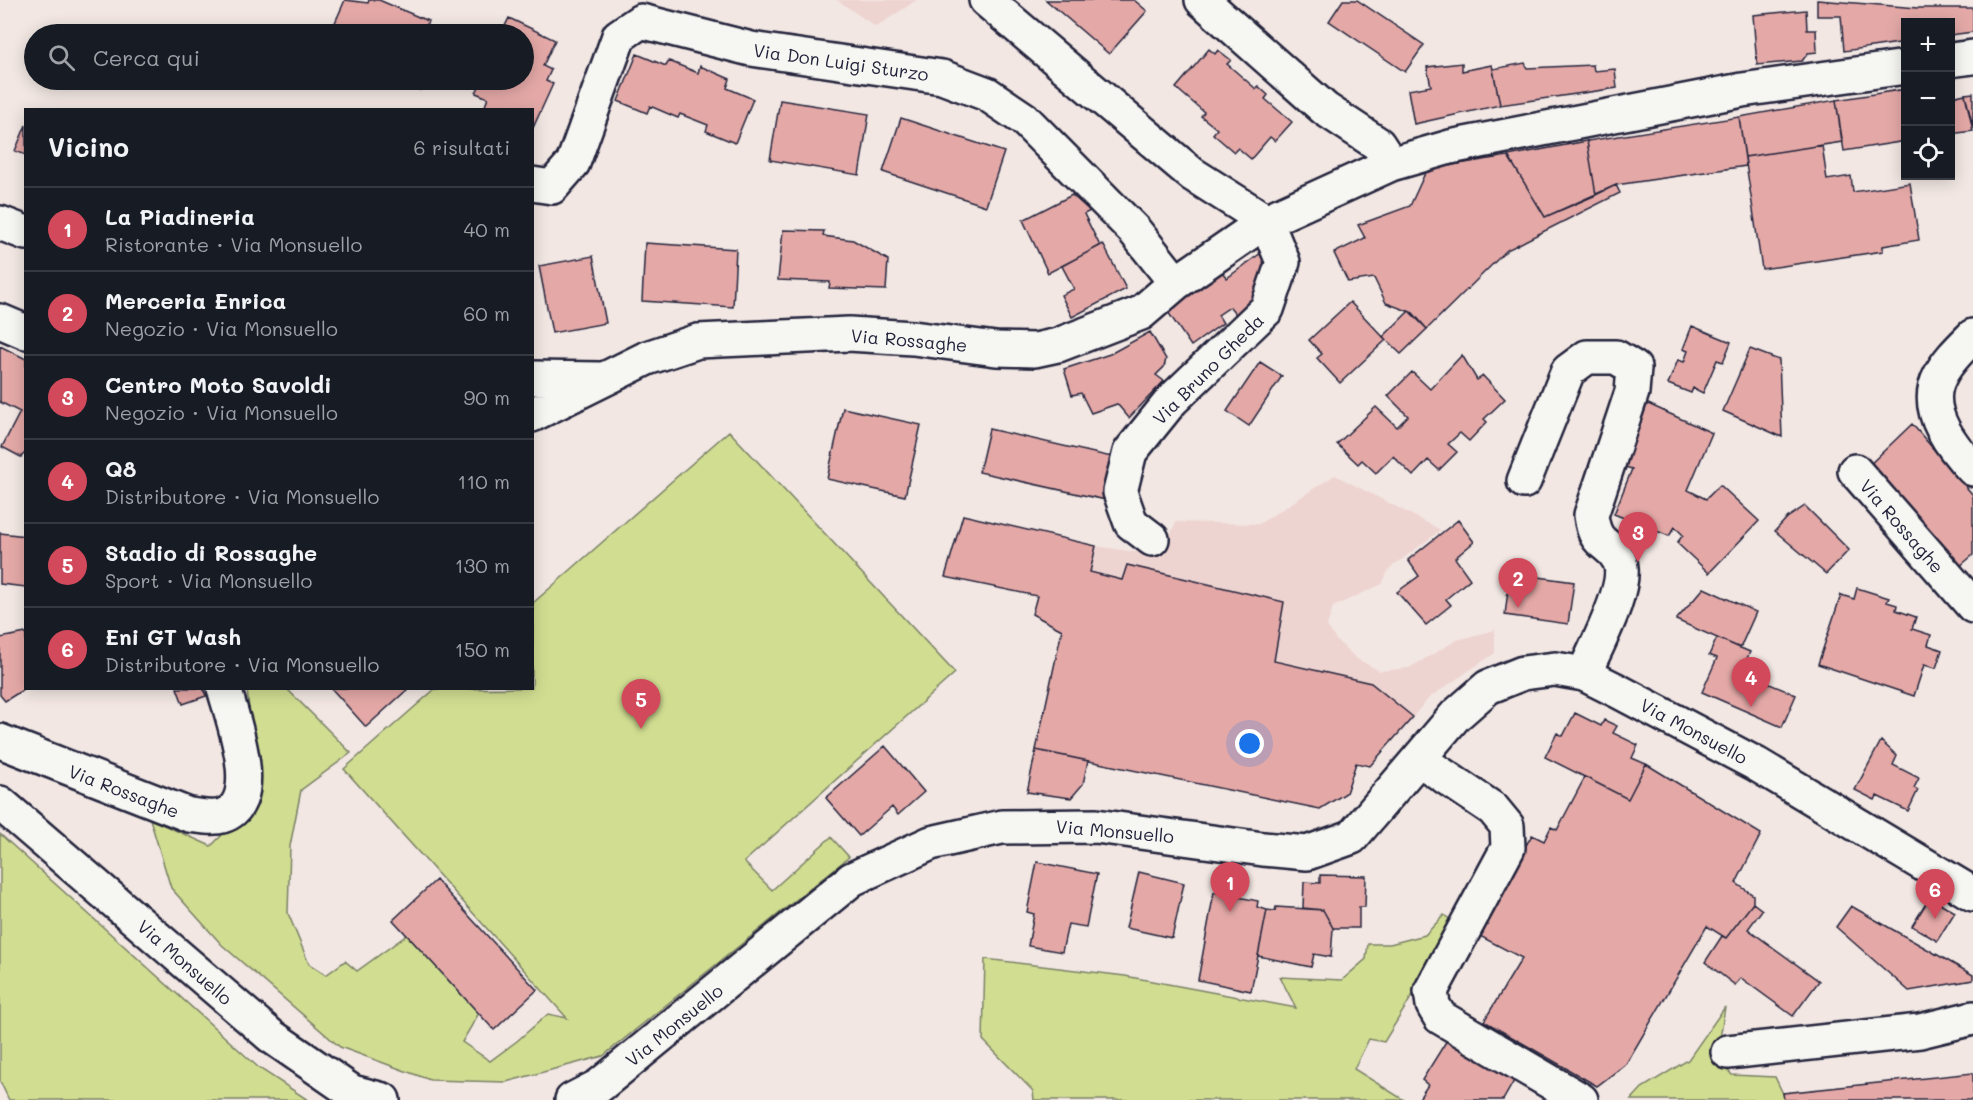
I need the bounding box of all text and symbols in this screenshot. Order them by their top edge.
map controls [1901,18,1955,180]
button: + [1901,18,1955,72]
search box [24,24,534,90]
street label: Via Don Luigi Sturzo [752,38,931,86]
icon: search [45,41,78,74]
text: Cerca qui [93,43,200,72]
button: − [1901,72,1955,126]
button: locate [1901,126,1955,180]
text: Vicino [48,130,129,164]
text: 6 risultati [414,134,510,160]
text: La Piadineria [105,202,255,231]
text: 1 [63,216,72,242]
text: 40 m [464,216,510,242]
text: Ristorante · Via Monsuello [105,231,362,257]
text: Merceria Enrica [105,286,286,315]
text: 2 [62,300,73,326]
text: 60 m [463,300,510,326]
street label: Via Bruno Gheda [1147,308,1269,430]
text: Negozio · Via Monsuello [105,315,338,341]
street label: Via Rossaghe [850,323,968,357]
text: Centro Moto Savoldi [105,370,332,399]
text: 3 [62,384,74,410]
text: 90 m [464,384,510,410]
text: Negozio · Via Monsuello [105,399,338,425]
text: Q8 [105,454,136,483]
text: 4 [61,468,74,494]
text: 110 m [457,468,510,494]
street label: Via Rossaghe [1855,474,1949,578]
text: Distributore · Via Monsuello [105,483,379,509]
pin: 3 [1618,512,1658,562]
text: Stadio di Rossaghe [105,538,317,567]
text: 5 [62,552,73,578]
text: 130 m [455,552,510,578]
pin: 2 [1498,558,1538,608]
text: Sport · Via Monsuello [105,567,312,593]
text: Eni GT Wash [105,622,241,651]
text: 6 [61,636,74,662]
text: 150 m [455,636,510,662]
text: Distributore · Via Monsuello [105,651,379,677]
pin: 4 [1732,658,1770,707]
pin: 5 [622,680,660,729]
street label: Via Monsuello [1636,693,1752,770]
your location [1235,729,1264,758]
street label: Via Rossaghe [65,759,183,823]
street label: Via Monsuello [1055,814,1175,848]
pin: 1 [1210,862,1250,912]
pin: 6 [1916,870,1954,919]
street label: Via Monsuello [132,914,238,1010]
street label: Via Monsuello [620,978,728,1072]

